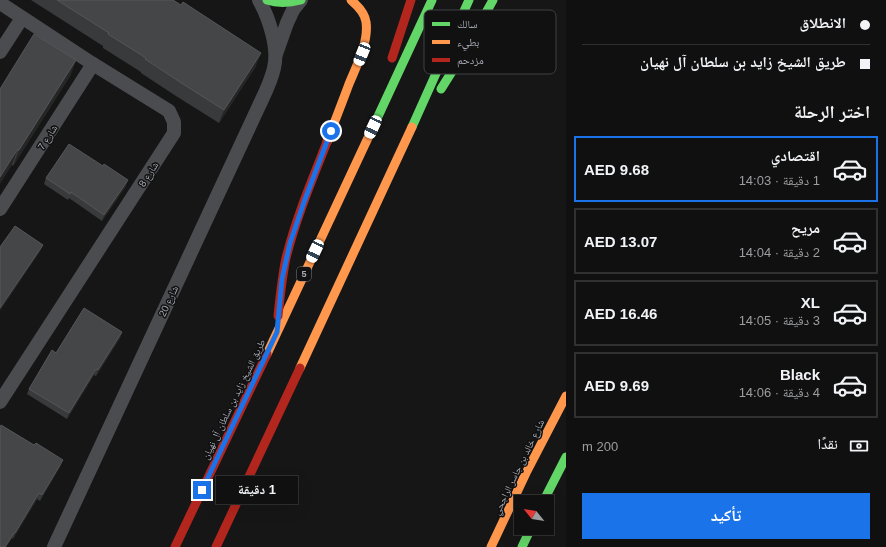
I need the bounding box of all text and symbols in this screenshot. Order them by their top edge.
legend [424,10,556,74]
text: الانطلاق [800,14,846,31]
text: سالك [457,18,477,30]
text: بطيء [457,36,479,51]
car [352,41,372,67]
text: طريق الشيخ زايد بن سلطان آل نهيان [640,53,846,70]
text: مزدحم [457,54,484,68]
text: اختر الرحلة [794,102,870,122]
car [362,114,384,140]
street label: شارع 7 [35,122,61,152]
route start [322,122,340,140]
text: اقتصادي [771,147,820,164]
icon: car [832,151,868,187]
street label: شارع 8 [136,159,162,189]
text: AED 9.68 [584,161,649,178]
text: 1 دقيقة · 14:03 [739,173,820,188]
text: مريح [791,219,820,236]
icon: car [832,223,868,259]
text: AED 13.07 [584,233,657,250]
car [304,238,326,264]
text: 2 دقيقة · 14:04 [739,245,820,260]
road number: 5 [297,267,311,281]
street label: شارع 20 [157,284,181,319]
text: XL [801,294,820,311]
icon: car [832,295,868,331]
text: AED 16.46 [584,305,657,322]
text: 3 دقيقة · 14:05 [739,313,820,328]
street label: طريق الشيخ زايد بن سلطان آل نهيان [200,337,268,461]
text: Black [780,366,820,383]
icon: car [832,367,868,403]
text: AED 9.69 [584,377,649,394]
text: 4 دقيقة · 14:06 [739,385,820,400]
street label: شارع خالد بن جاسر الراجحي [491,417,549,518]
text: نقدًا [817,435,838,452]
icon: cash [848,435,870,457]
text: 200 m [582,439,618,454]
callout: 1 دقيقة [216,476,298,504]
route end [193,481,211,499]
text: 1 دقيقة [238,482,276,497]
button: تأكيد [582,493,870,539]
north arrow [514,495,554,535]
map controls [514,495,554,535]

